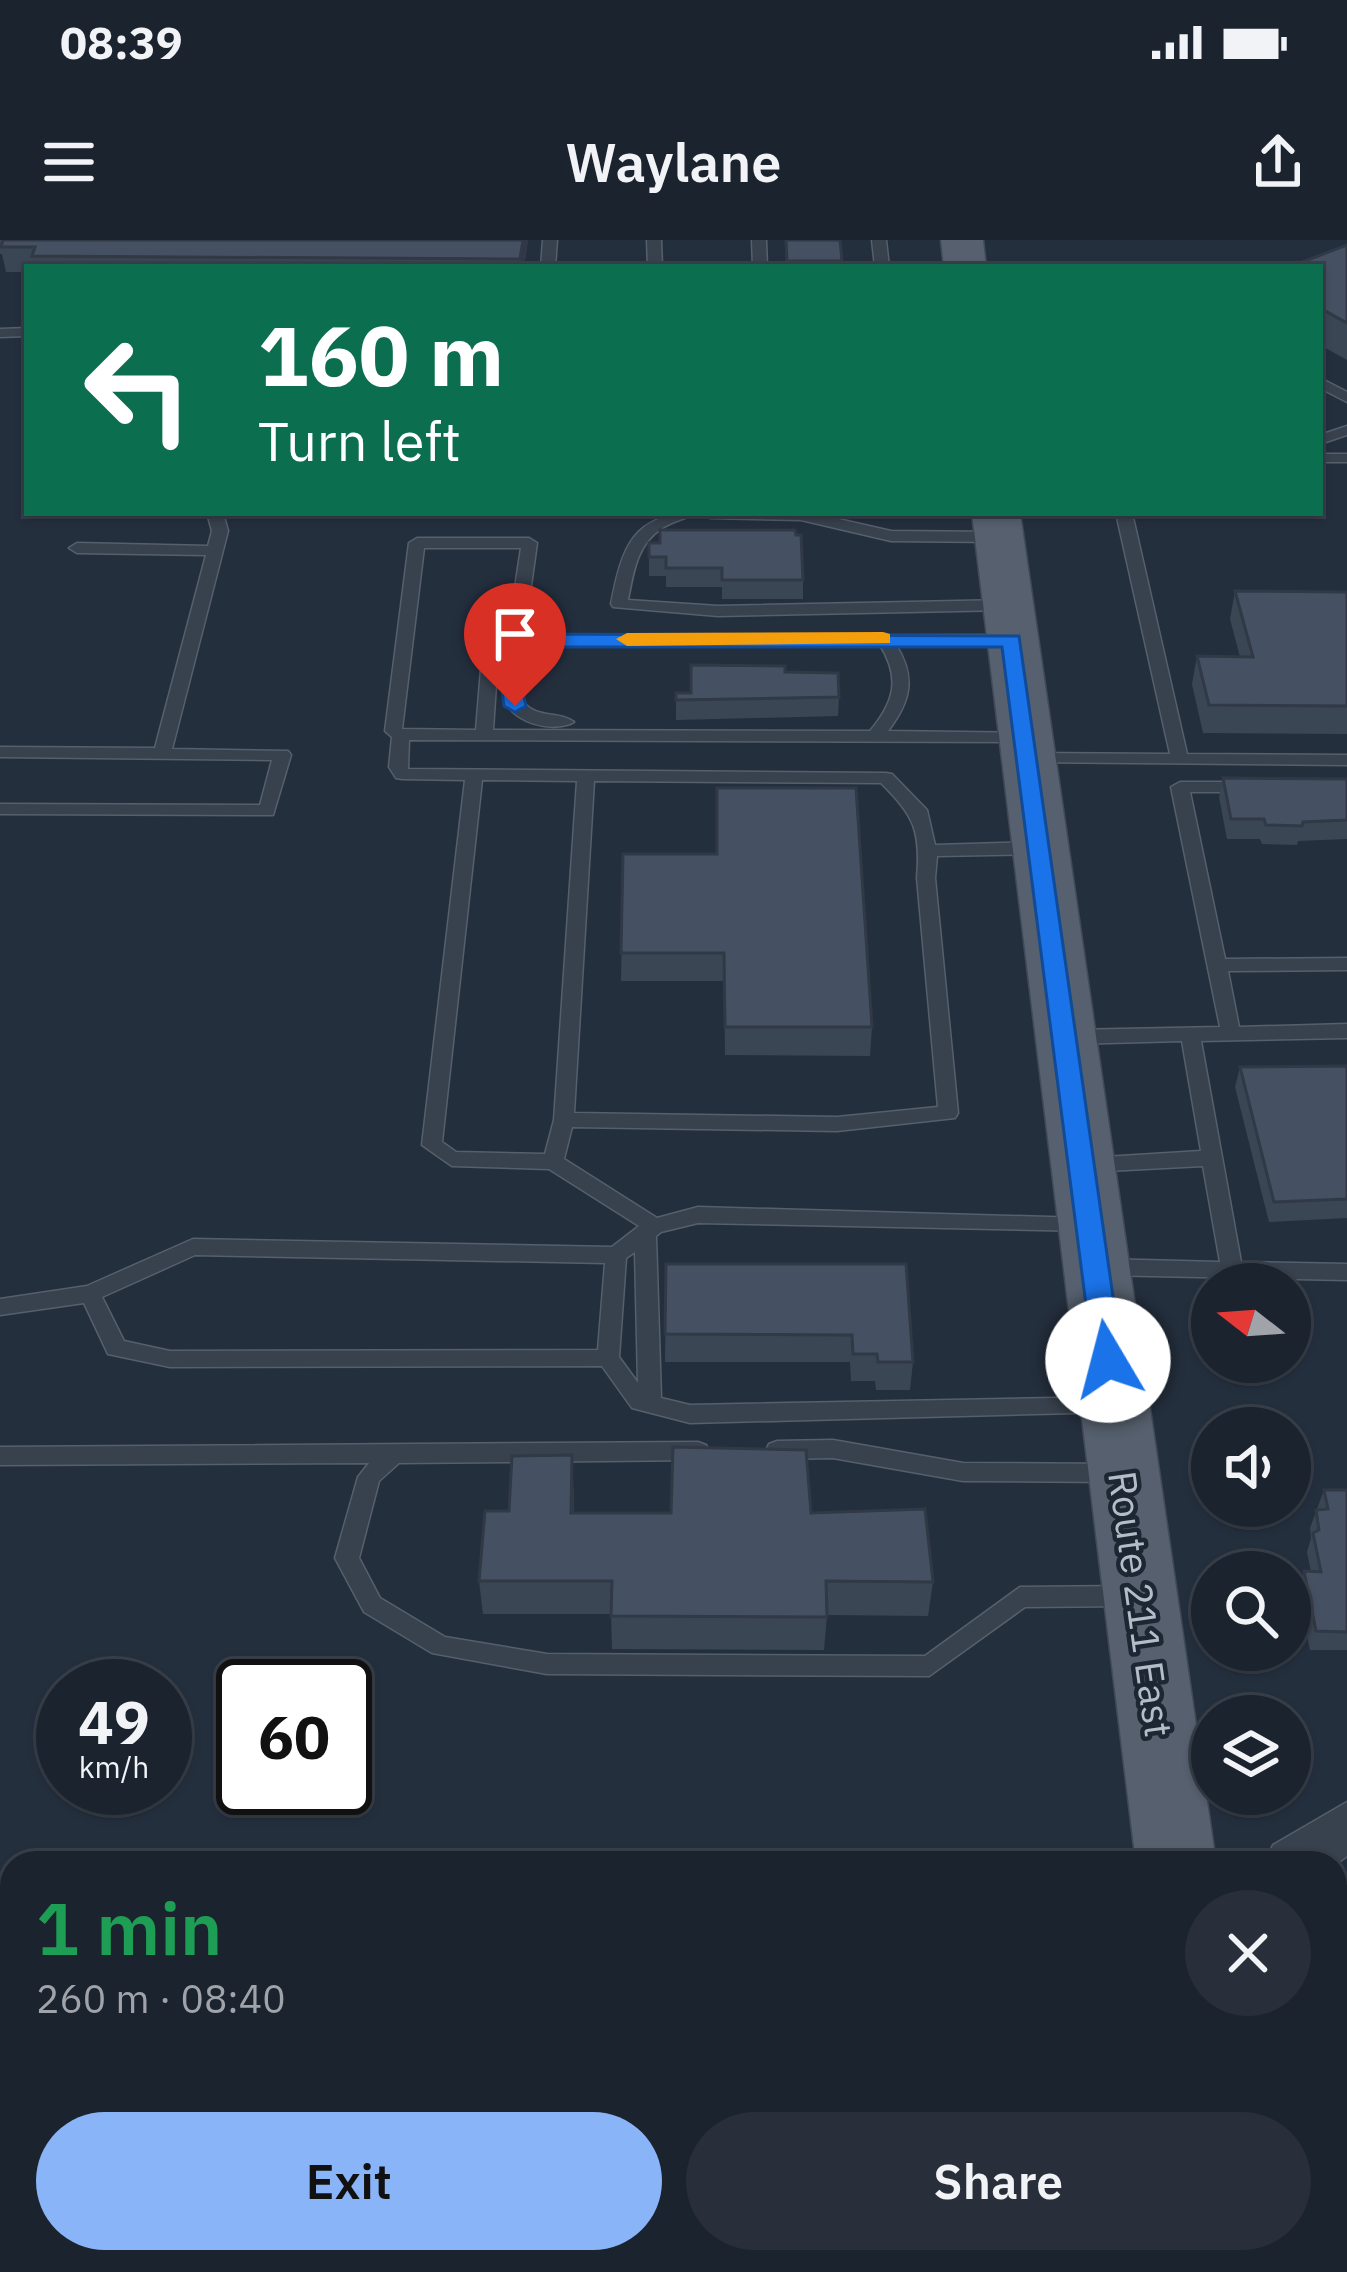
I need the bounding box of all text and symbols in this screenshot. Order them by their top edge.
text: 08:39 [60,13,183,71]
text: Waylane [566,127,781,197]
icon: menu [36,129,102,195]
icon: share [1245,129,1311,195]
text: 160 m [258,300,504,409]
icon: left [60,312,216,468]
text: Turn left [258,406,461,476]
pin [464,583,566,706]
icon: arrive [482,601,548,667]
north arrow [1191,1263,1311,1383]
map controls [1191,1263,1311,1815]
position arrow [1045,1297,1171,1423]
button: sound [1191,1407,1311,1527]
street label: Route 211 East [1097,1468,1185,1740]
button: search [1191,1551,1311,1671]
speed limit sign: 60 [216,1659,372,1815]
text: 49 [78,1682,150,1761]
button: layers [1191,1695,1311,1815]
text: km/h [79,1747,149,1786]
text: 1 min [36,1881,222,1975]
button: close [1185,1890,1311,2016]
text: 260 m · 08:40 [36,1973,286,2024]
button: Exit [36,2112,662,2250]
button: Share [686,2112,1311,2250]

